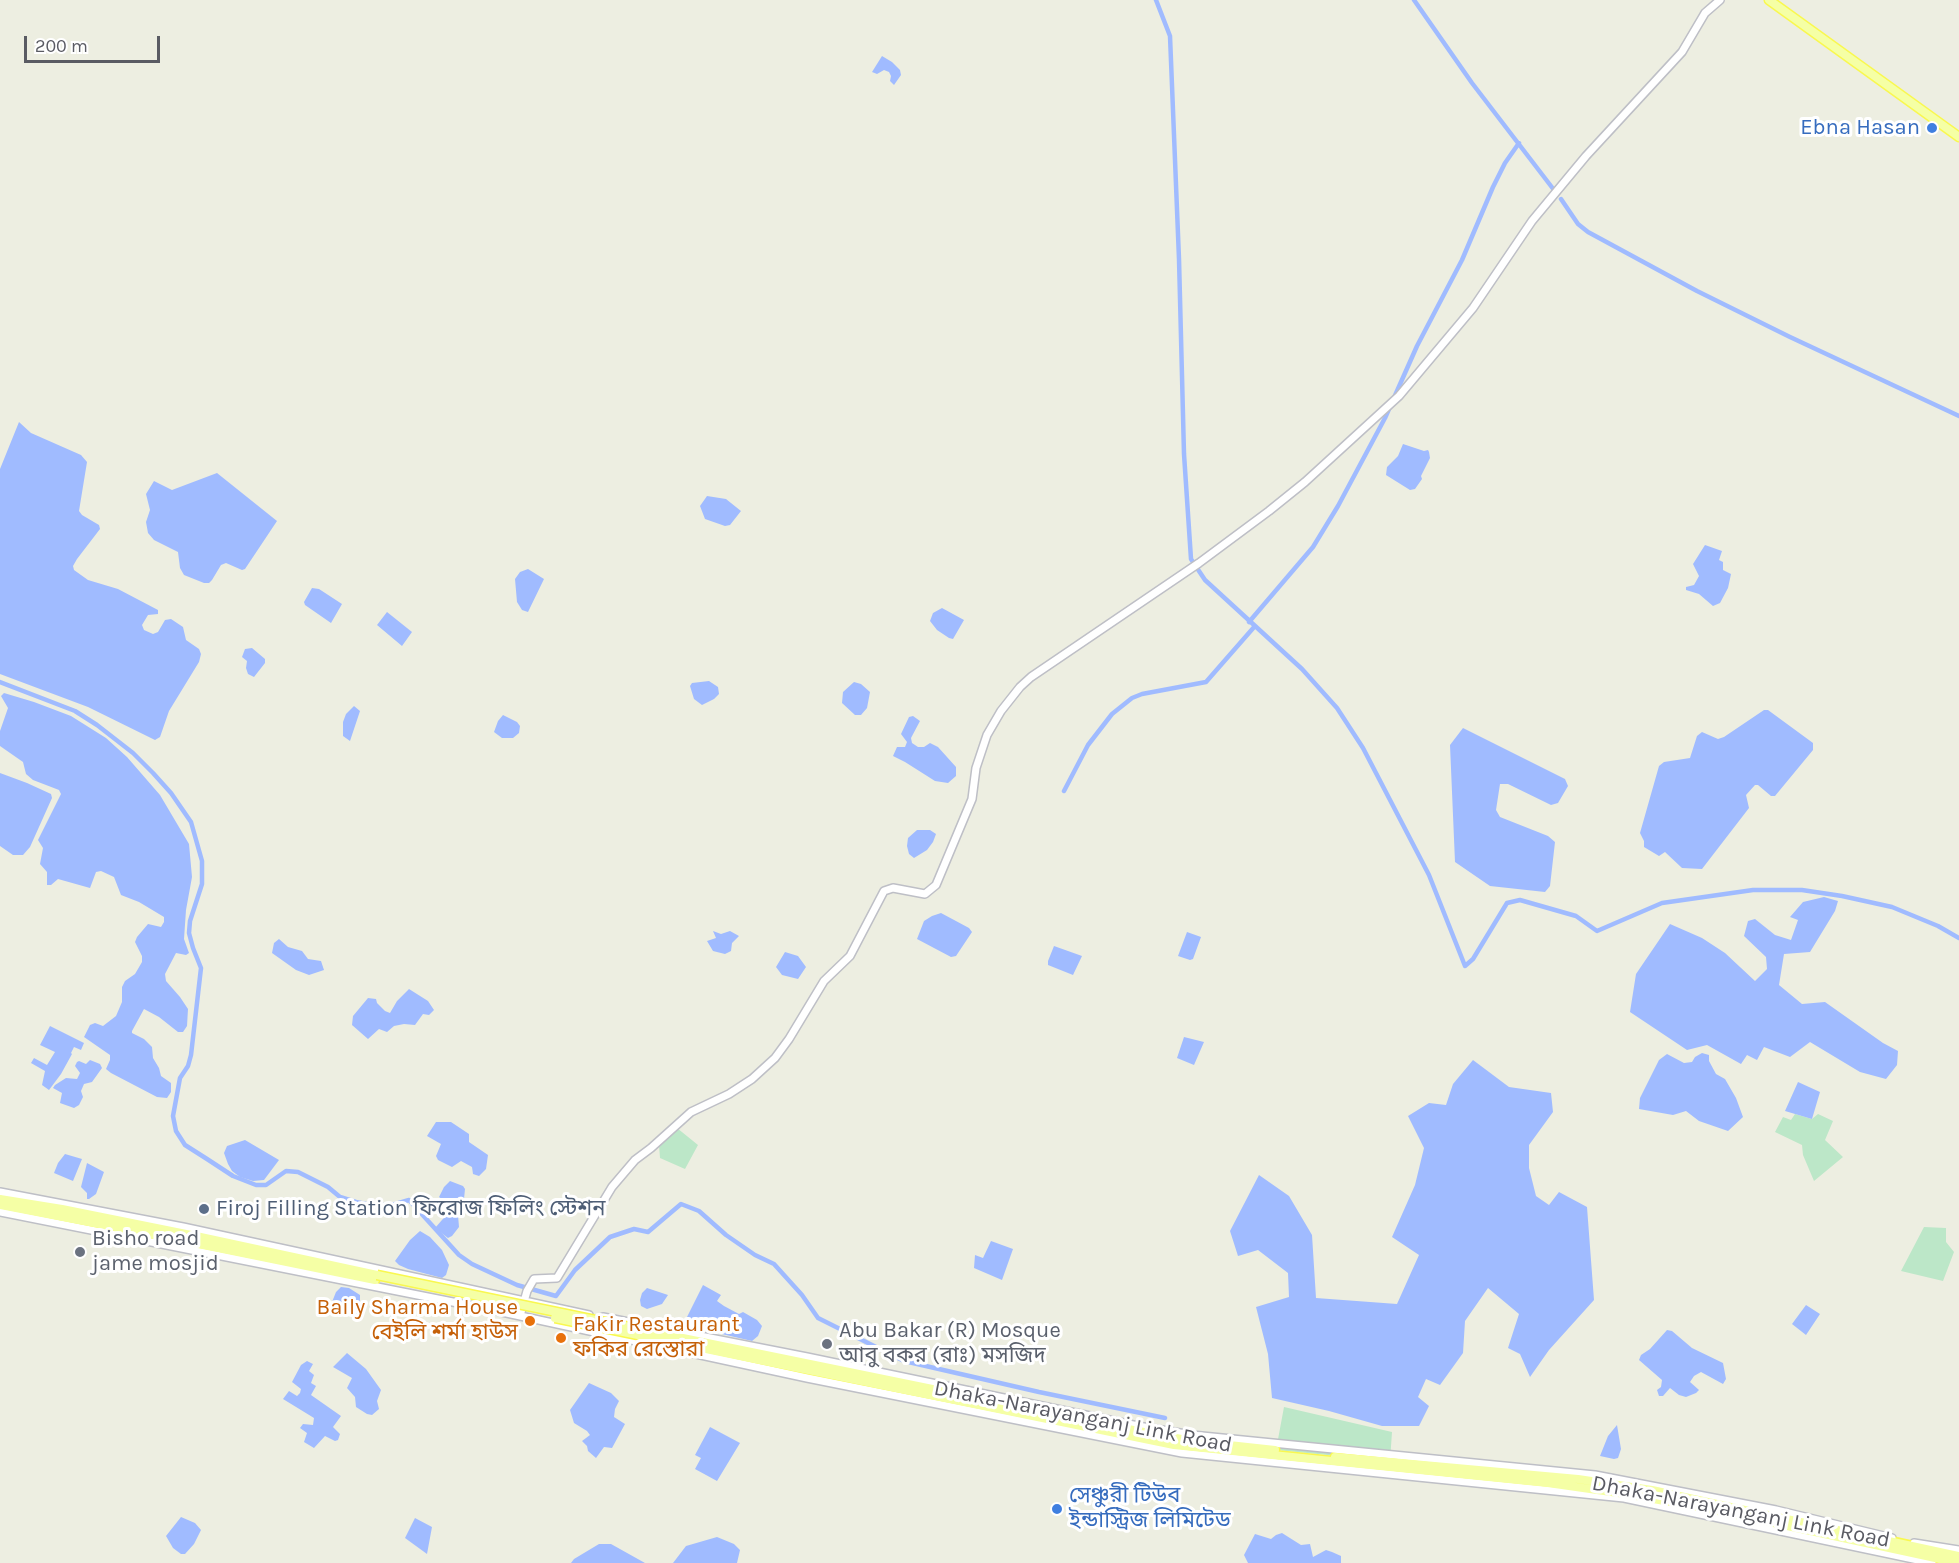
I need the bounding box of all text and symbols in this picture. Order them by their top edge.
scale bar [27,24,164,62]
text: 200 m [35,35,88,57]
place label: Ebna Hasan [1800,115,1920,141]
marker: Ebna Hasan [1925,121,1939,135]
place label: Firoj Filling Station ফিরোজ ফিলিং স্টেশন [216,1196,605,1222]
marker: Firoj Filling Station ফিরোজ ফিলিং স্টেশন [197,1202,211,1216]
place label: Bisho road jame mosjid [92,1226,219,1278]
marker: Bisho road jame mosjid [73,1245,87,1259]
place label: Baily Sharma House বেইলি শর্মা হাউস [317,1295,518,1346]
place label: Fakir Restaurant ফকির রেস্তোরা [573,1312,740,1364]
marker: Baily Sharma House বেইলি শর্মা হাউস [523,1314,537,1328]
place label: Abu Bakar (R) Mosque আবু বকর (রাঃ) মসজিদ [839,1318,1061,1370]
marker: Fakir Restaurant ফকির রেস্তোরা [554,1331,568,1345]
marker: Abu Bakar (R) Mosque আবু বকর (রাঃ) মসজিদ [820,1337,834,1351]
street label: Dhaka-Narayanganj Link Road [932,1375,1234,1459]
street label: Dhaka-Narayanganj Link Road [1590,1470,1892,1554]
place label: সেঞ্চুরী টিউব ইন্ডাস্ট্রিজ লিমিটেড [1069,1483,1231,1534]
marker: সেঞ্চুরী টিউব ইন্ডাস্ট্রিজ লিমিটেড [1050,1502,1064,1516]

